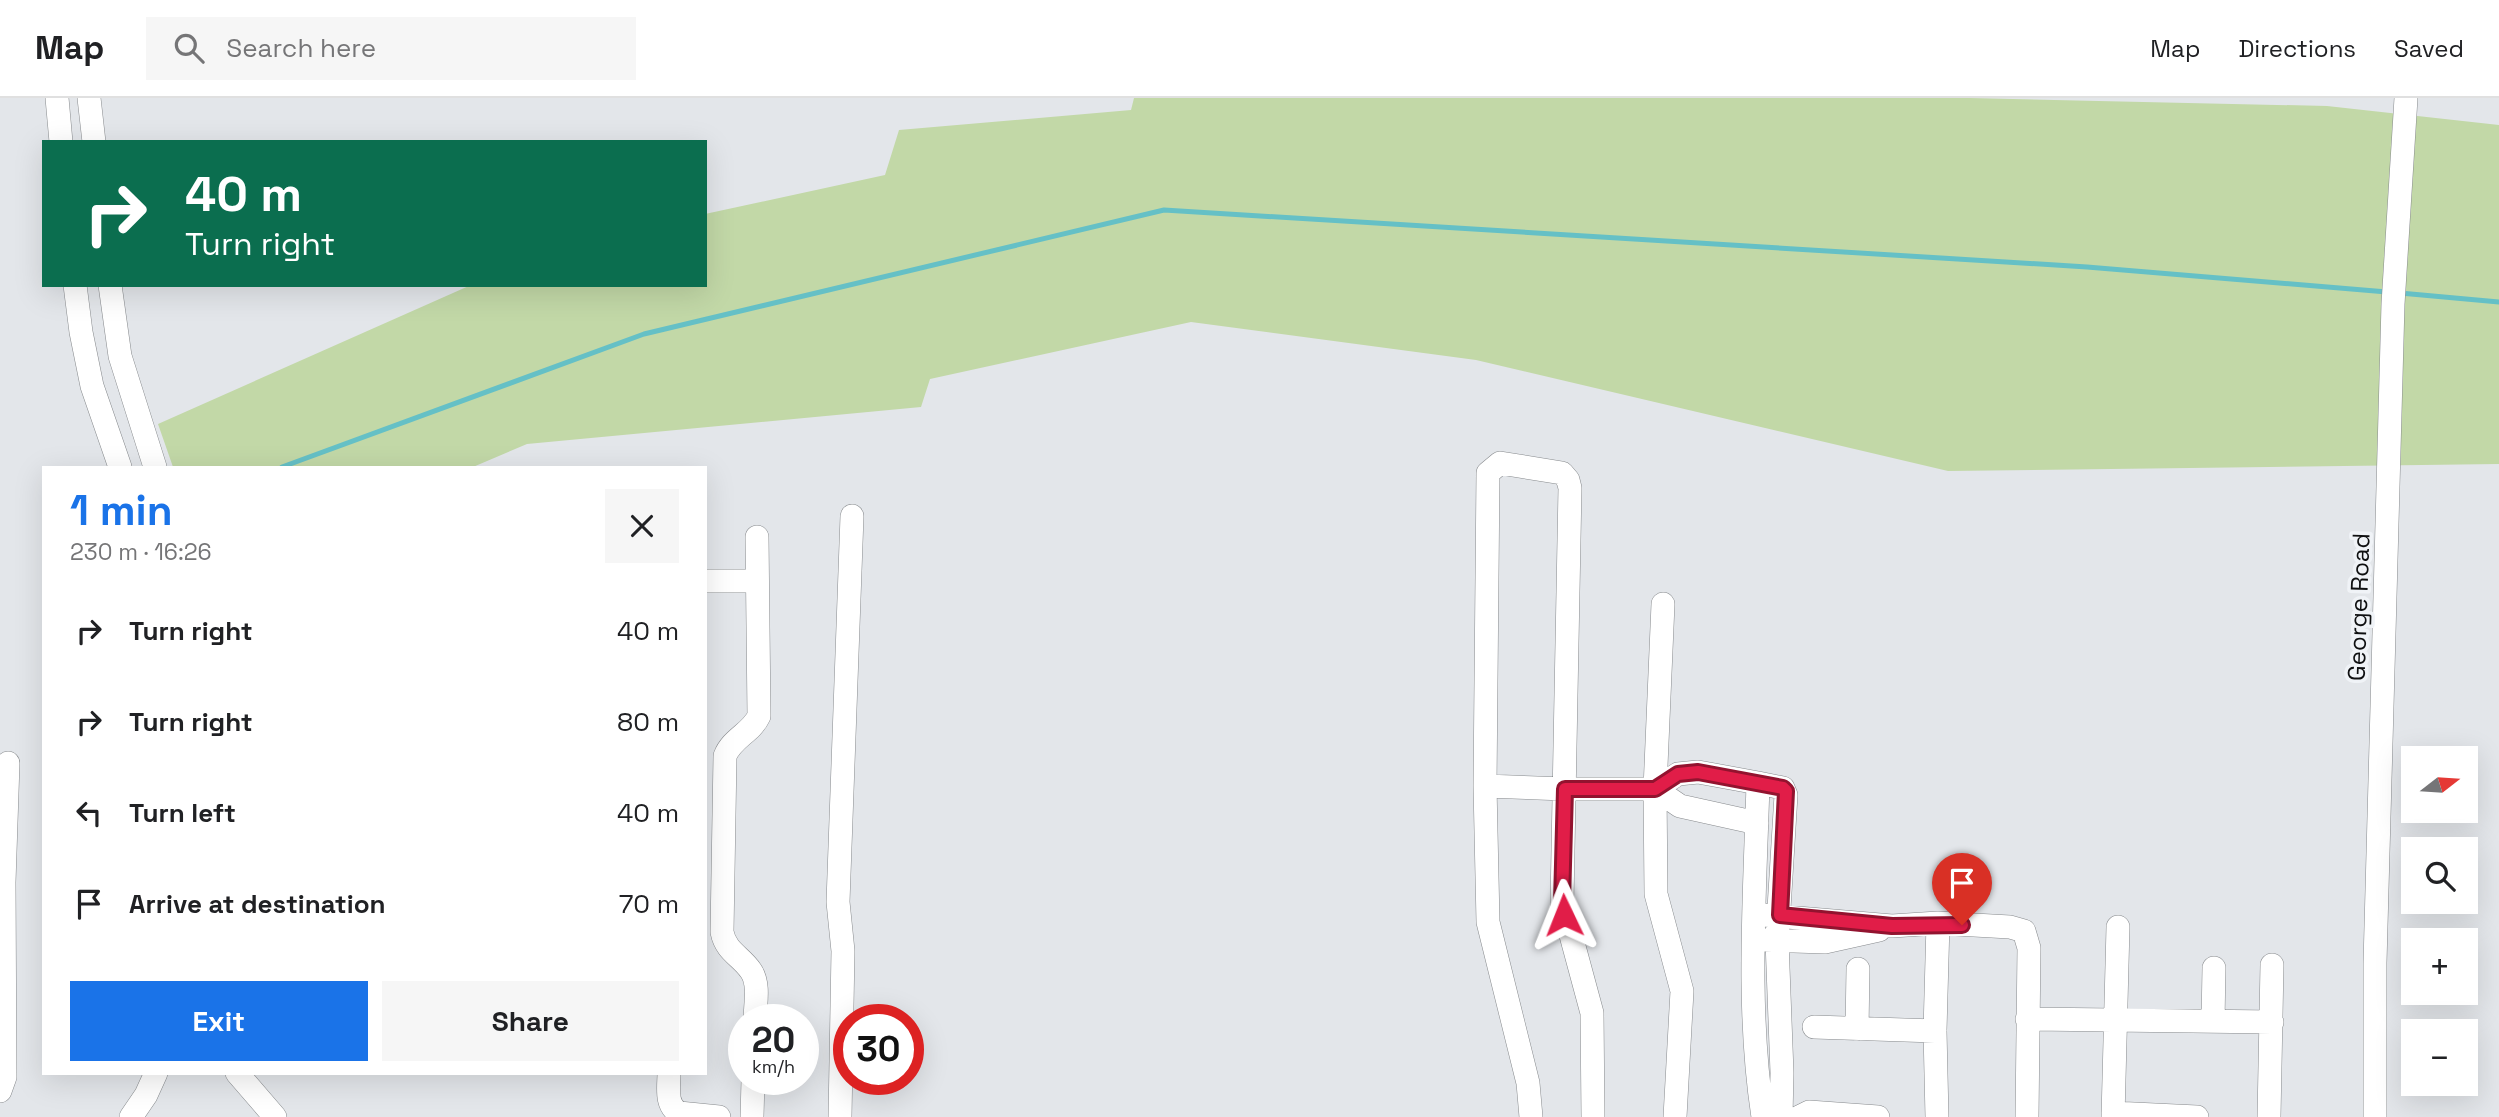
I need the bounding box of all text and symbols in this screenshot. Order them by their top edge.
search box [146,17,636,80]
text: Map [35,27,104,69]
icon: search [170,29,208,67]
text: Search here [226,31,376,65]
text: Map [2150,33,2200,64]
text: Directions [2238,33,2356,64]
text: Saved [2394,33,2464,64]
text: 40 m [185,163,302,225]
icon: right [70,168,161,259]
text: Turn right [185,224,335,264]
text: 1 min [70,484,173,537]
button: close [605,489,679,563]
street label: George Road [2340,532,2377,682]
text: 230 m · 16:26 [70,537,212,567]
icon: right [70,612,108,650]
text: Turn right [129,614,253,648]
text: 40 m [617,614,679,648]
icon: right [70,703,108,741]
text: Turn right [129,705,253,739]
text: 80 m [617,705,679,739]
north arrow [2401,746,2478,822]
map controls [2401,746,2478,1096]
icon: left [70,794,108,832]
text: Turn left [129,796,236,830]
text: 40 m [617,796,679,830]
button: search [2401,837,2478,914]
pin [1932,853,1992,925]
icon: arrive [1943,864,1981,902]
position arrow [1527,878,1601,952]
icon: arrive [70,885,108,923]
text: Arrive at destination [129,887,386,921]
text: 70 m [619,887,679,921]
button: + [2401,928,2478,1005]
button: Exit [70,981,368,1061]
button: Share [382,981,679,1061]
speed limit sign: 30 [833,1004,924,1095]
text: 20 [752,1018,795,1062]
button: − [2401,1019,2478,1096]
text: km/h [752,1055,795,1078]

